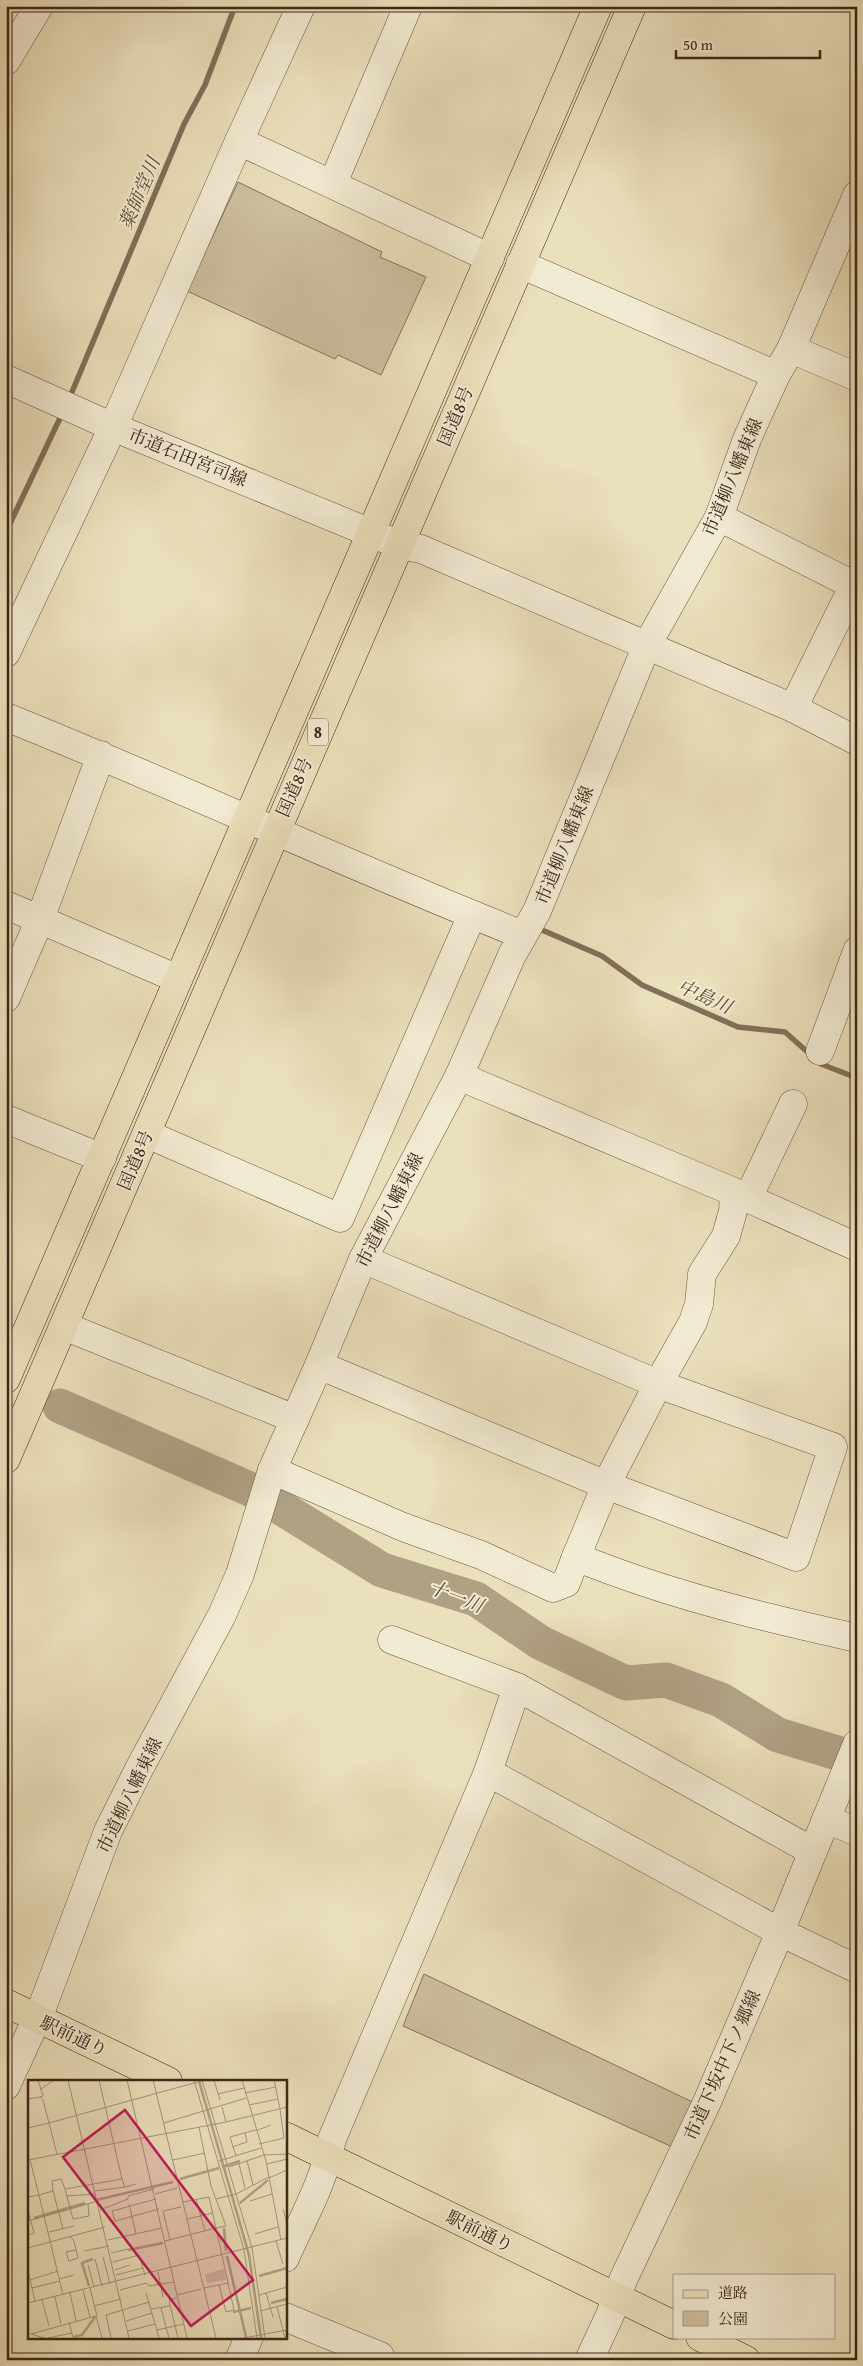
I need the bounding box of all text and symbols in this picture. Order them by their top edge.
scale bar [676,28,819,60]
text: 50 m [683,34,714,55]
water label: 薬師堂川 [111,151,168,233]
street label: 国道8号 [430,382,480,450]
street label: 市道柳八幡東線 [695,414,769,540]
street label: 市道石田宮司線 [125,421,251,493]
road number: 8 [308,719,328,746]
street label: 国道8号 [269,753,319,821]
street label: 市道柳八幡東線 [528,782,600,908]
water label: 中島川 [673,972,739,1021]
street label: 国道8号 [110,1126,160,1194]
street label: 市道柳八幡東線 [348,1148,430,1272]
water label: 十一川 [424,1573,489,1620]
street label: 市道柳八幡東線 [89,1732,169,1858]
street label: 市道下坂中下ノ郷線 [677,1986,767,2144]
street label: 駅前通り [36,2009,112,2063]
inset map [28,2080,286,2338]
street label: 駅前通り [442,2203,518,2259]
legend [673,2274,836,2338]
text: 道路 [718,2282,748,2303]
text: 公園 [718,2308,748,2329]

